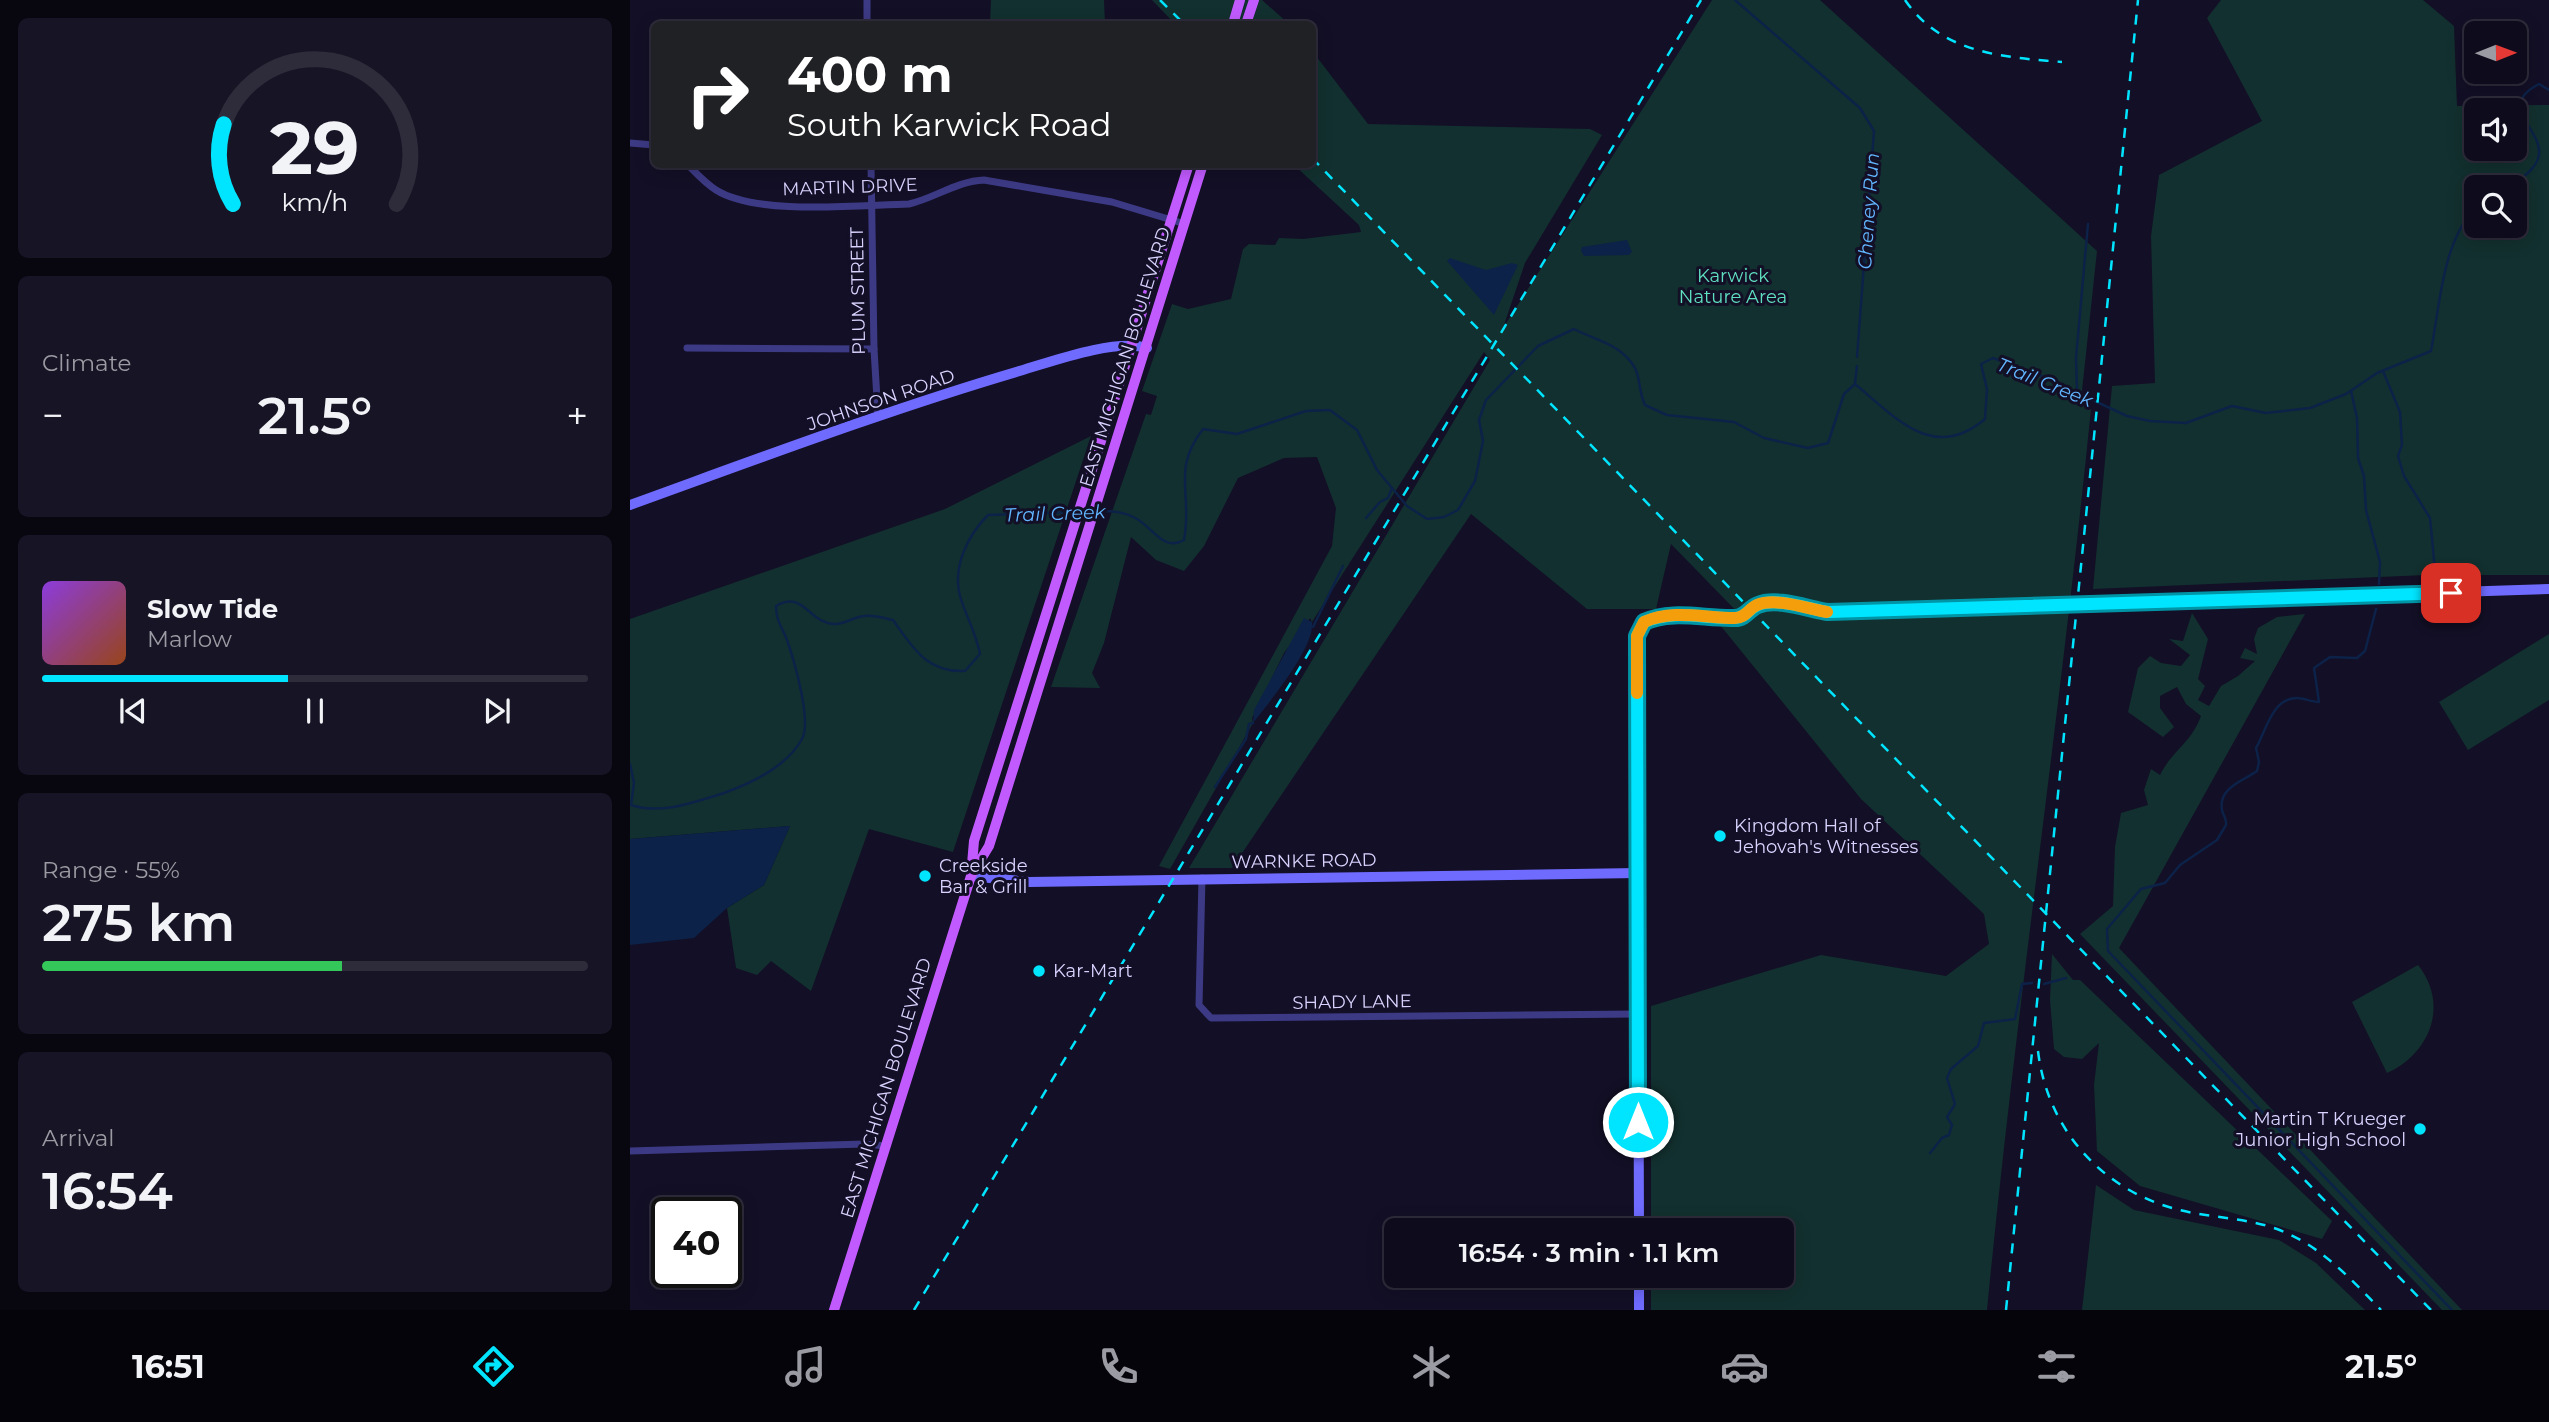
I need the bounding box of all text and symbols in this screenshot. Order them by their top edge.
north arrow [2464,21,2527,84]
map controls [2464,21,2527,238]
text: 400 m [787,45,953,104]
icon: right [672,49,763,140]
button: sound [2464,98,2527,161]
text: 29 [270,105,360,193]
text: South Karwick Road [787,105,1111,144]
water label: Cheney Run [1853,152,1884,270]
street label: MARTIN DRIVE [782,174,918,200]
button: search [2464,175,2527,238]
text: km/h [282,187,348,217]
street label: EAST MICHIGAN BOULEVARD [1075,224,1175,490]
street label: PLUM STREET [846,226,870,355]
park label: Karwick Nature Area [1679,265,1787,308]
text: Climate [42,349,131,377]
water label: Trail Creek [1994,353,2097,412]
street label: JOHNSON ROAD [803,364,958,436]
text: 21.5° [258,384,372,447]
text: − [42,392,64,439]
text: + [566,392,588,439]
water label: Trail Creek [1004,500,1107,527]
pin [2421,563,2481,623]
icon: arrive [2432,574,2470,612]
text: Slow Tide [147,593,278,625]
text: Marlow [147,625,232,653]
icon: previous [114,692,152,730]
icon: pause [296,692,334,730]
icon: next [478,692,516,730]
place label: Kingdom Hall of Jehovah's Witnesses [1733,815,1919,858]
marker: Kingdom Hall of Jehovah's Witnesses [1712,828,1728,844]
street label: WARNKE ROAD [1231,849,1377,873]
place label: Creekside Bar & Grill [939,855,1028,898]
text: Range · 55% [42,856,180,884]
marker: Creekside Bar & Grill [917,868,933,884]
text: 275 km [42,891,235,954]
street label: EAST MICHIGAN BOULEVARD [836,955,936,1221]
place label: Kar-Mart [1053,960,1133,982]
marker: Kar-Mart [1031,963,1047,979]
street label: SHADY LANE [1292,990,1412,1014]
position arrow [1601,1085,1675,1159]
place label: Martin T Krueger Junior High School [2234,1108,2406,1151]
marker: Martin T Krueger Junior High School [2412,1121,2428,1137]
text: Arrival [42,1124,115,1152]
text: 16:54 [42,1159,173,1222]
speed limit sign: 40 [651,1197,742,1288]
text: 16:54 · 3 min · 1.1 km [1459,1237,1719,1269]
icon: directions [469,1342,518,1391]
icon: music [781,1342,830,1391]
icon: phone [1094,1342,1143,1391]
icon: climate [1407,1342,1456,1391]
icon: car [1720,1342,1769,1391]
icon: filters [2032,1342,2081,1391]
text: 16:51 [132,1347,205,1386]
text: 21.5° [2345,1347,2417,1386]

